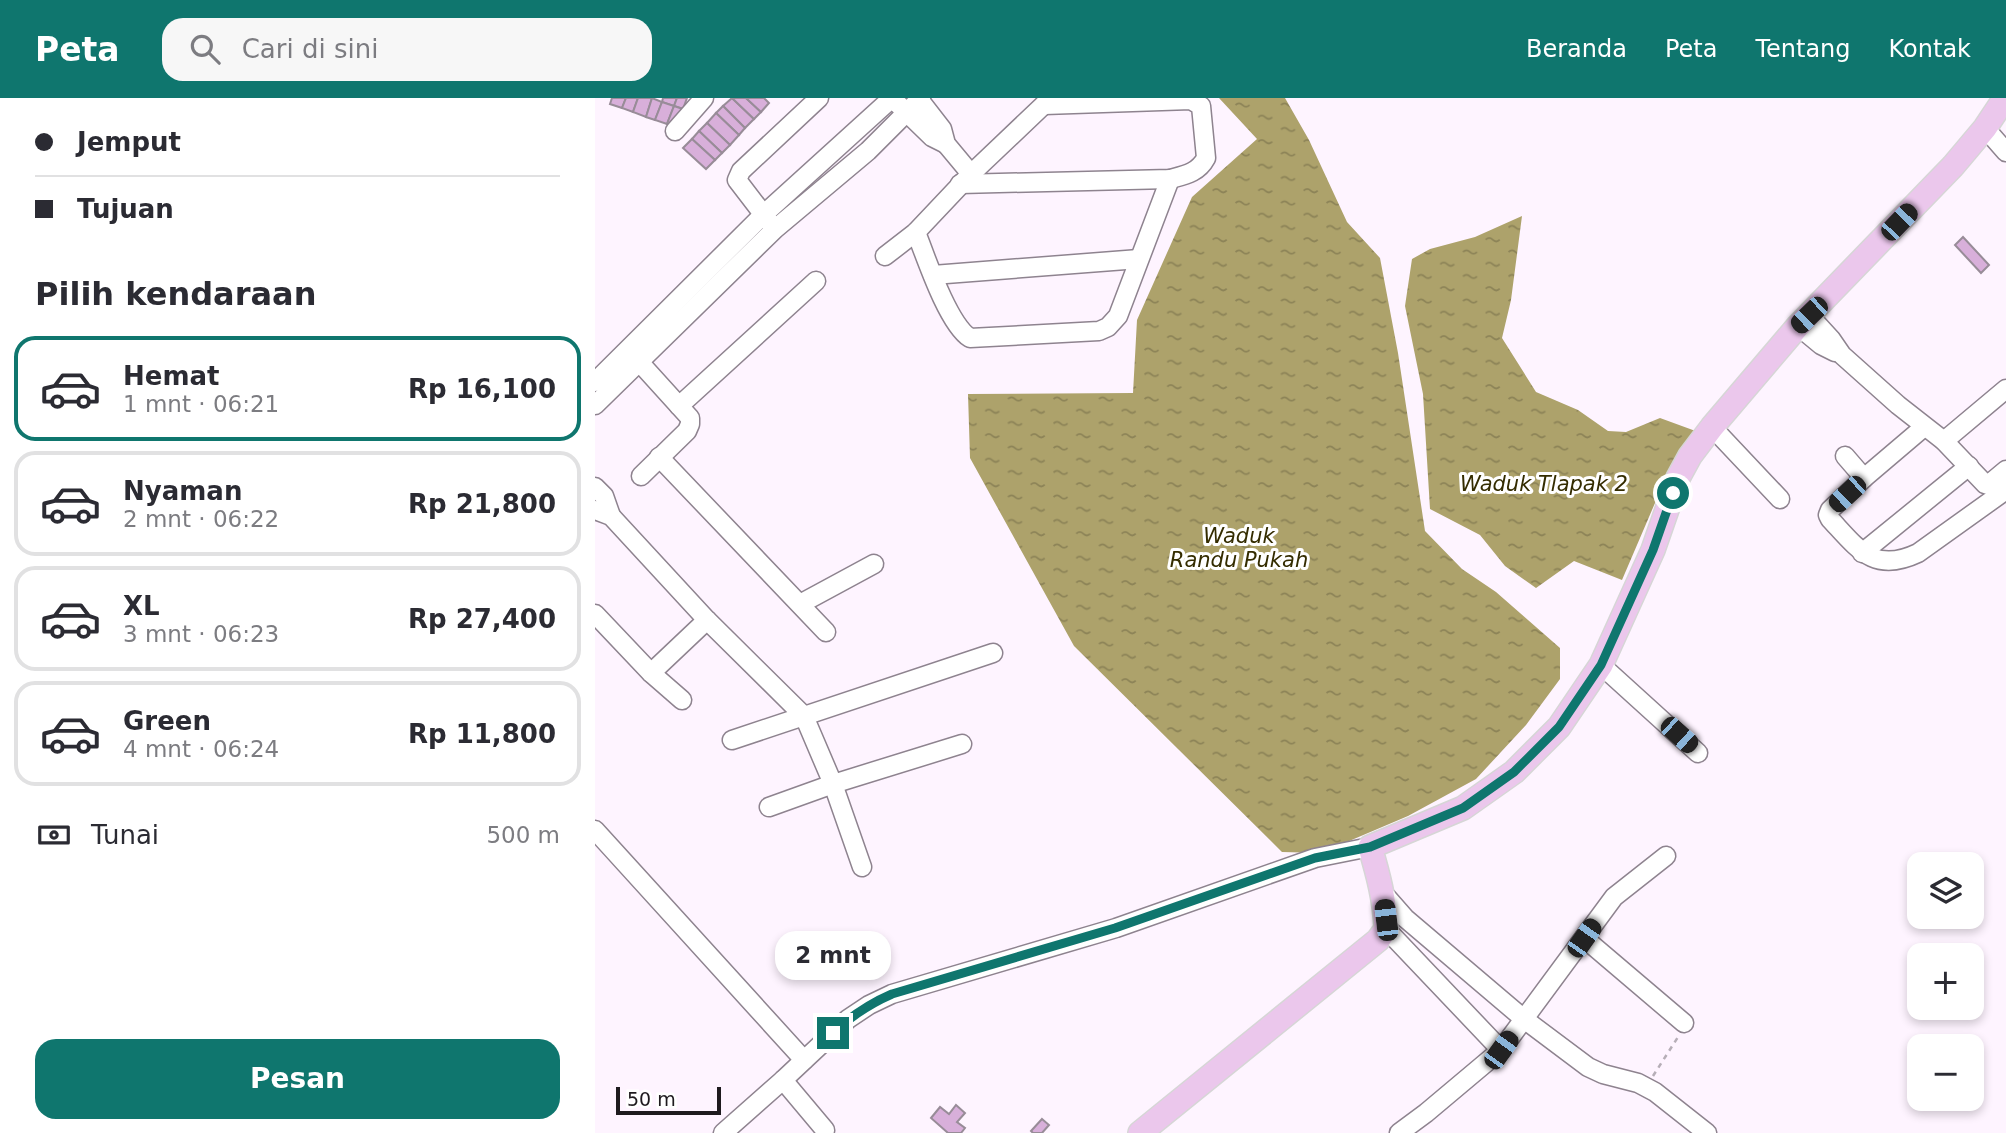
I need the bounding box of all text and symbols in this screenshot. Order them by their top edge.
search box [162,18,652,81]
text: Peta [35,30,120,69]
icon: search [186,30,224,68]
text: Cari di sini [242,34,378,64]
text: Beranda [1526,35,1627,63]
text: Peta [1665,35,1717,63]
text: Tentang [1755,35,1851,63]
text: Kontak [1889,35,1971,63]
text: Jemput [77,127,181,157]
text: Tujuan [77,194,174,224]
car [1877,200,1922,244]
text: Pilih kendaraan [35,275,316,313]
car [1787,293,1832,337]
icon: car [39,357,102,420]
text: Hemat [123,361,219,391]
text: Rp 16,100 [408,374,556,404]
text: 1 mnt · 06:21 [123,391,279,417]
icon: car [39,472,102,535]
water label: Waduk Tlapak 2 [1460,472,1628,496]
car [1825,472,1870,516]
text: Nyaman [123,476,242,506]
route start [1657,477,1689,509]
text: Rp 21,800 [408,489,556,519]
text: 2 mnt · 06:22 [123,506,279,532]
water label: Waduk Randu Pukah [1170,524,1308,572]
icon: car [39,587,102,650]
text: XL [123,591,160,621]
text: Rp 27,400 [408,604,556,634]
text: 3 mnt · 06:23 [123,621,279,647]
icon: car [39,702,102,765]
text: Green [123,706,211,736]
car [1657,713,1702,757]
text: Rp 11,800 [408,719,556,749]
text: 4 mnt · 06:24 [123,736,279,762]
icon: cash [35,816,73,854]
text: Tunai [91,820,159,850]
text: 500 m [486,822,560,848]
map controls [1907,852,1984,1111]
button: layers [1907,852,1984,929]
car [1374,898,1399,942]
car [1564,915,1605,961]
callout: 2 mnt [775,932,891,981]
text: 2 mnt [795,942,871,968]
button: + [1907,943,1984,1020]
route end [817,1017,849,1049]
car [1481,1027,1522,1073]
button: − [1907,1034,1984,1111]
button: Pesan [35,1039,560,1119]
scale bar [616,1084,721,1116]
text: 50 m [627,1088,676,1110]

